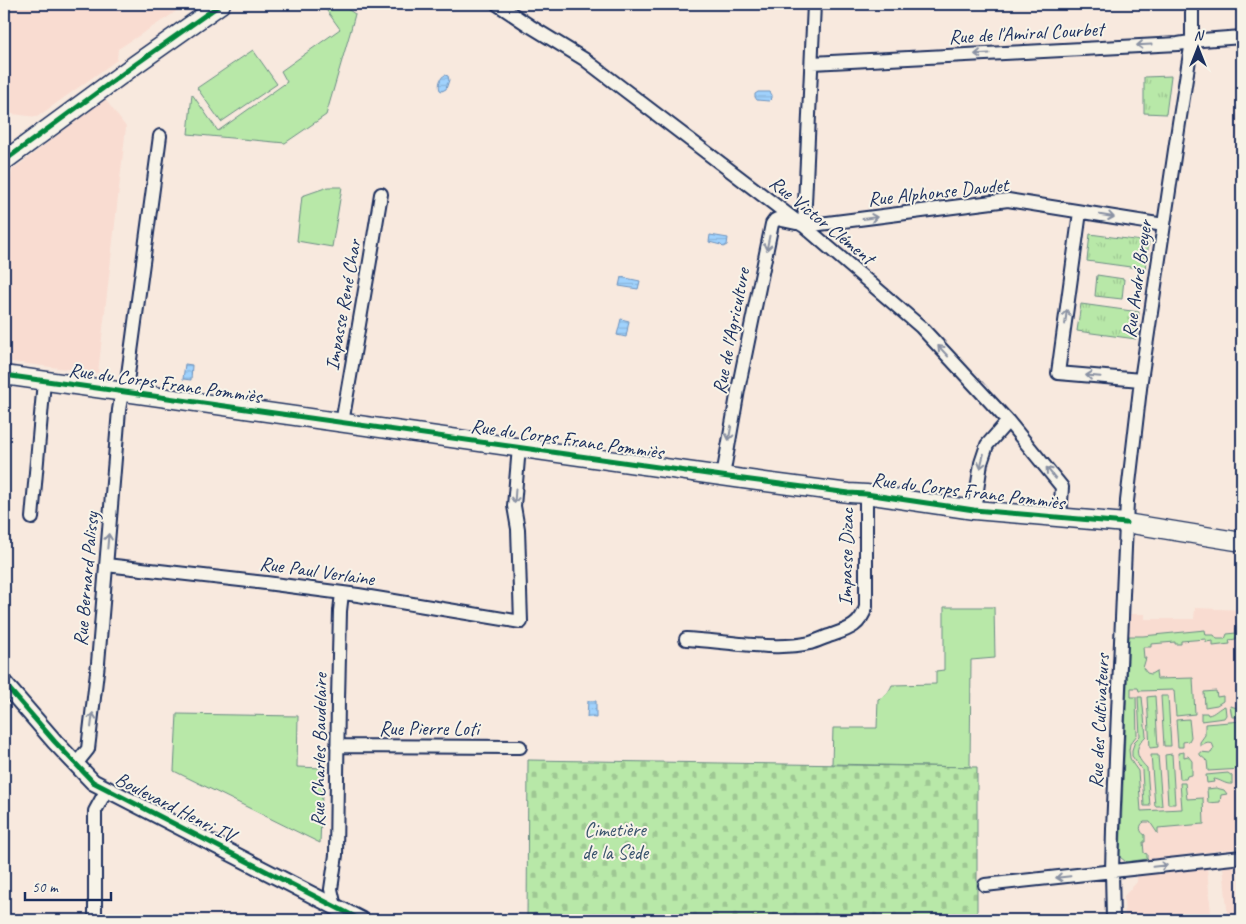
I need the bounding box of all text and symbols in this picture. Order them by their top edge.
street label: Rue de l'Amiral Courbet [948,16,1107,50]
north arrow [1174,22,1224,72]
text: N [1194,27,1205,44]
one-way arrow [1136,41,1152,50]
one-way arrow [974,50,990,59]
street label: Rue Victor Clément [764,170,882,272]
street label: Rue Alphonse Daudet [867,172,1012,212]
one-way arrow [1098,211,1114,221]
one-way arrow [862,212,878,222]
street label: Rue André Breyer [1116,217,1158,340]
one-way arrow [763,234,772,250]
street label: Impasse René Char [319,236,367,372]
street label: Rue de l'Agriculture [707,264,756,396]
one-way arrow [1061,309,1071,325]
one-way arrow [937,345,949,358]
street label: Rue du Corps Franc Pommiès [67,357,265,409]
one-way arrow [1085,371,1101,381]
street label: Rue du Corps Franc Pommiès [469,413,667,465]
one-way arrow [725,424,735,440]
one-way arrow [977,453,986,469]
street label: Rue du Corps Franc Pommiès [870,467,1068,515]
one-way arrow [1045,467,1056,480]
one-way arrow [510,487,520,503]
street label: Impasse Dizac [833,507,859,606]
street label: Rue Bernard Palissy [68,510,104,647]
one-way arrow [104,533,113,549]
street label: Rue Paul Verlaine [258,551,377,592]
street label: Rue des Cultivateurs [1083,651,1115,789]
street label: Rue Charles Baudelaire [305,671,333,827]
one-way arrow [87,712,97,728]
street label: Rue Pierre Loti [379,716,481,741]
street label: Boulevard Henri IV [111,766,243,850]
park label: Cimetière de la Sède [582,817,650,865]
one-way arrow [1152,861,1168,871]
scale bar [25,869,111,901]
one-way arrow [1056,872,1072,881]
text: 50 m [32,878,59,897]

